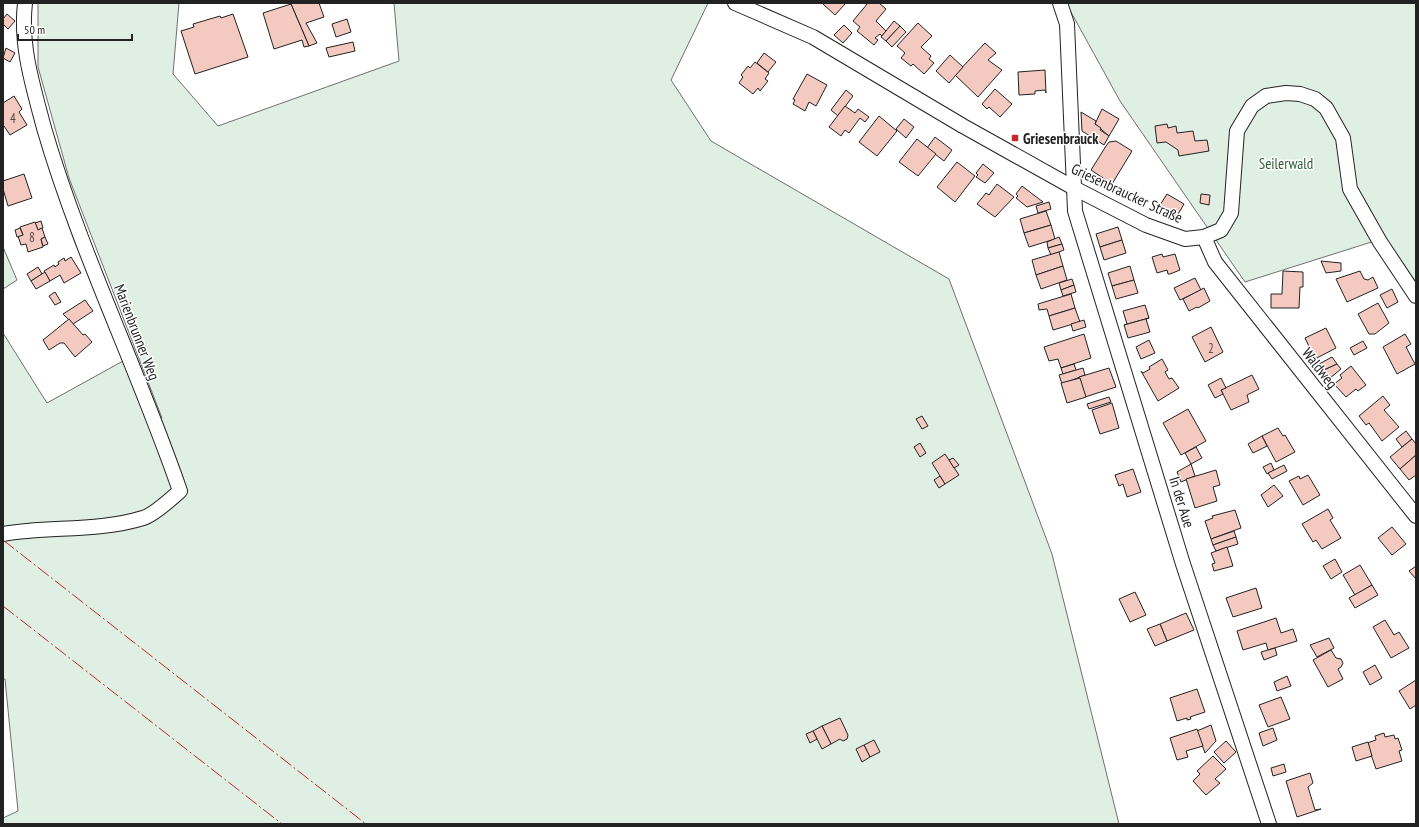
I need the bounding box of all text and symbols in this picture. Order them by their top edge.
scale bar [18,16,132,42]
text: 50 m [24,22,45,37]
house number: 4 [10,110,16,127]
place label: Griesenbrauck [1023,129,1099,148]
marker: Griesenbrauck [1010,133,1020,143]
park label: Seilerwald [1259,154,1313,173]
street label: Griesenbraucker Straße [1068,159,1186,227]
house number: 8 [29,229,35,246]
street label: Marienbrunner Weg [110,281,164,383]
house number: 2 [1208,340,1214,357]
street label: Waldweg [1298,344,1342,392]
street label: In der Aue [1165,474,1199,530]

